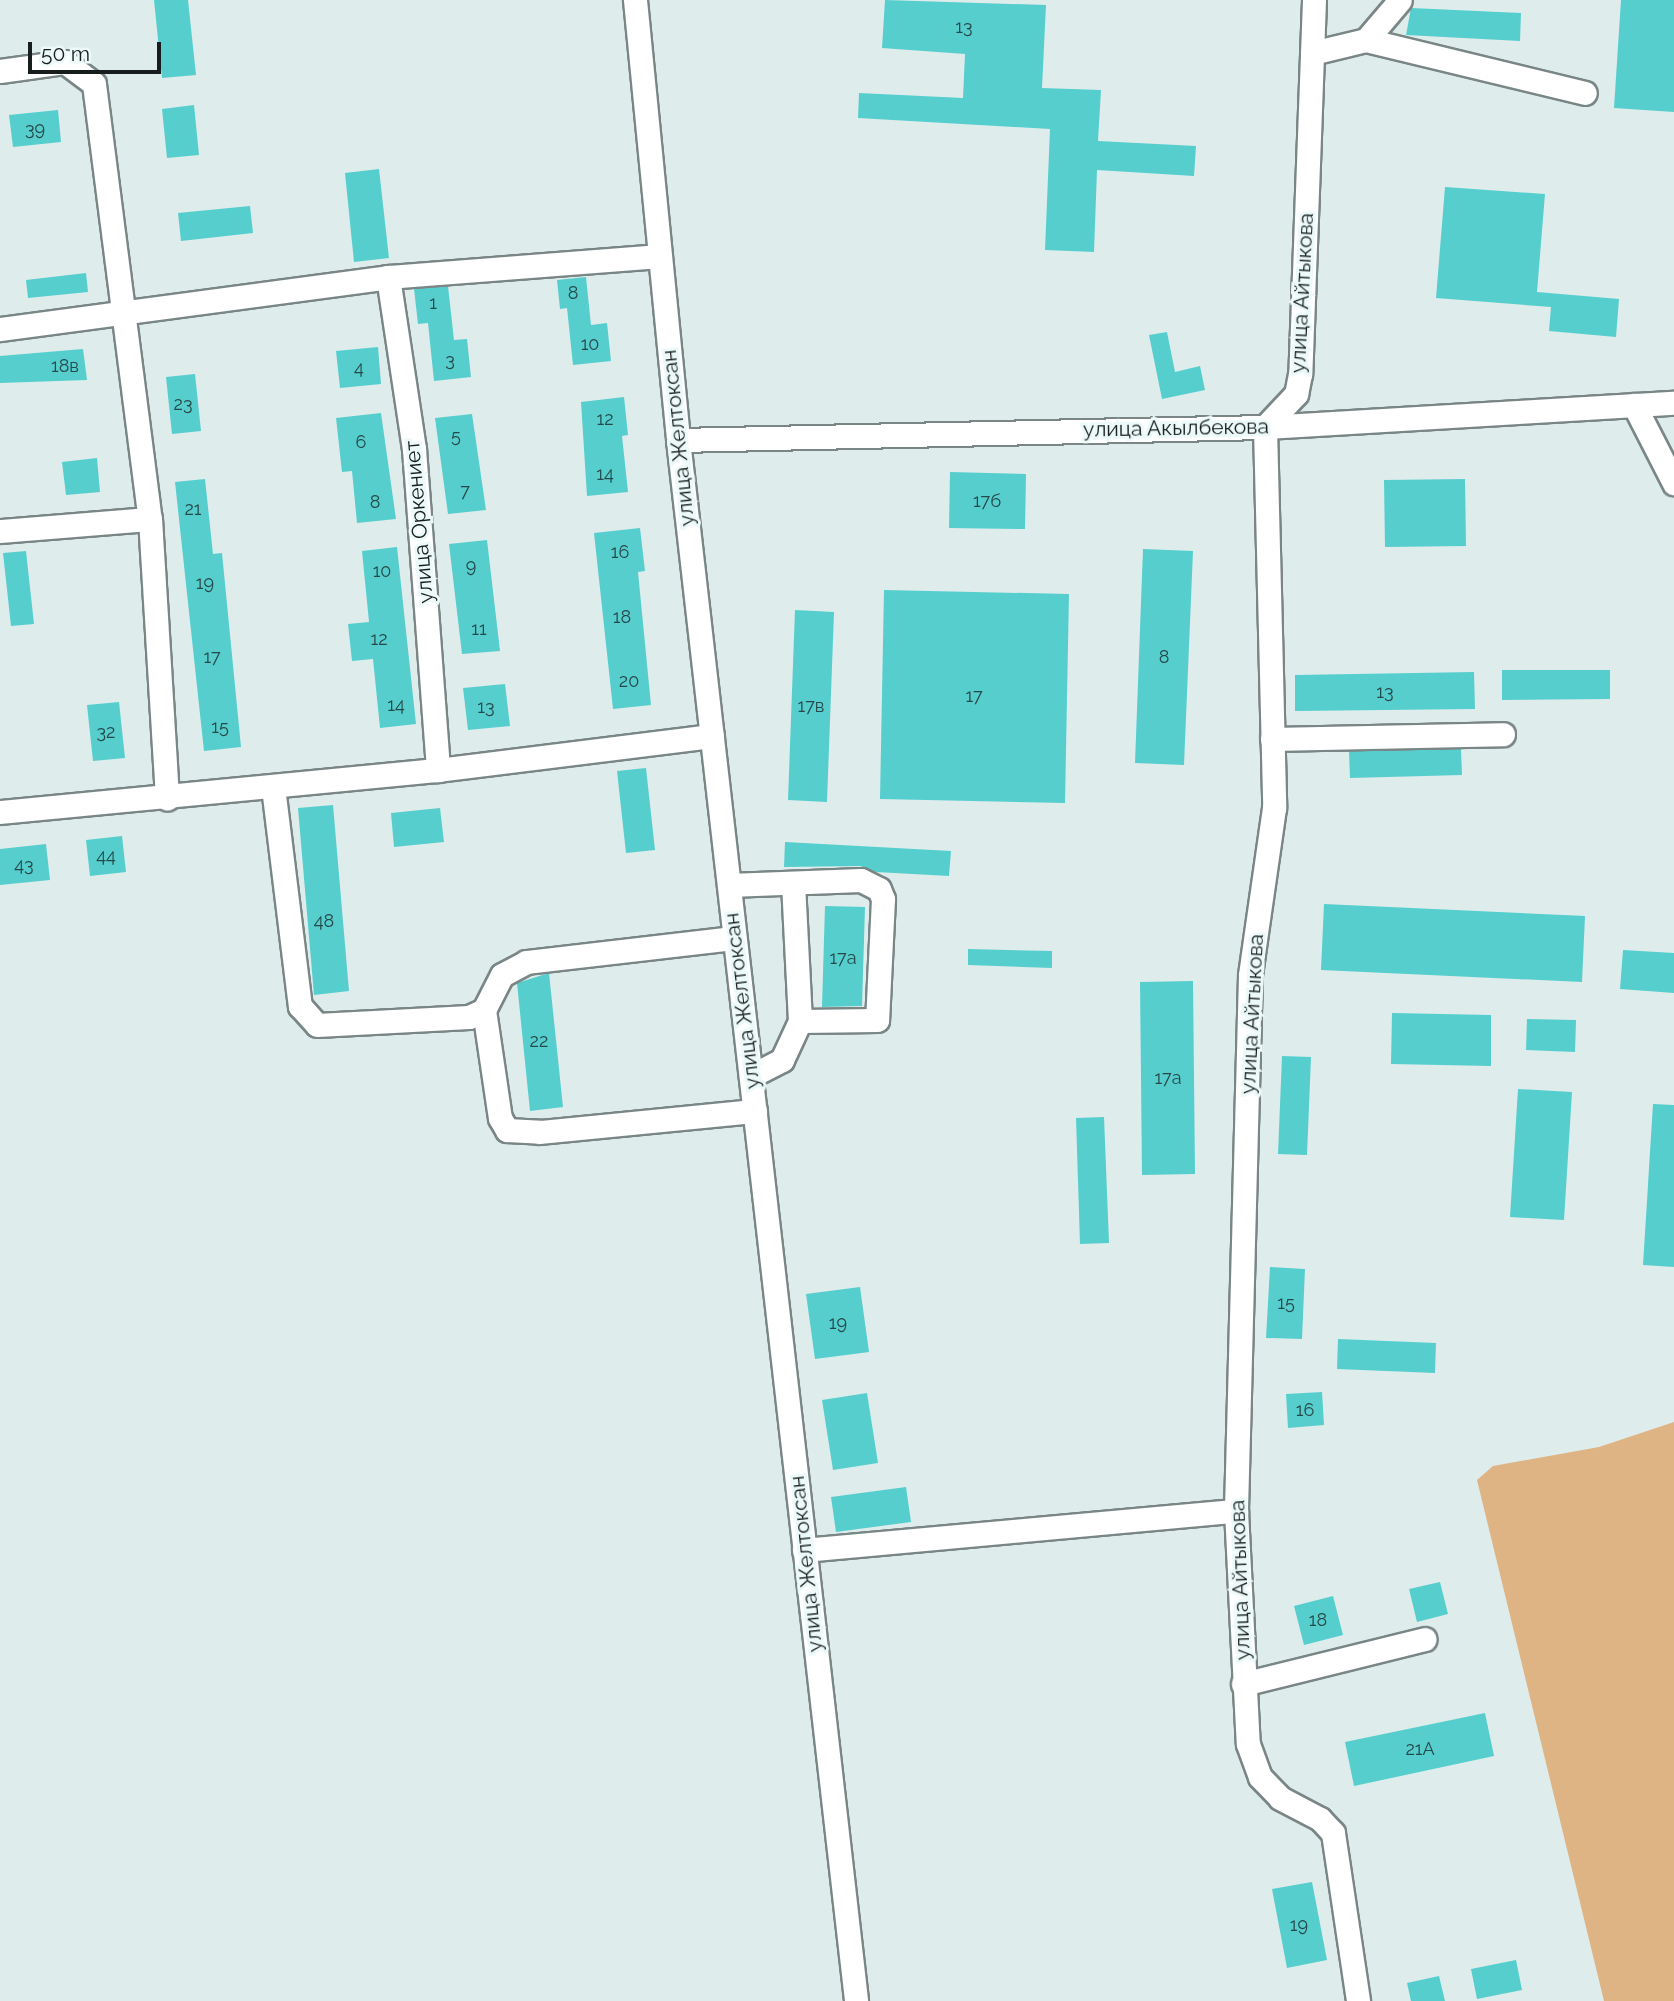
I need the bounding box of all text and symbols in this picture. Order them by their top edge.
house number: 13 [955,16,973,38]
scale bar [32,28,164,72]
text: 50 m [41,41,90,66]
house number: 39 [25,118,45,140]
street label: улица Айтыкова [1285,212,1319,374]
house number: 8 [568,282,578,304]
house number: 1 [429,292,437,314]
house number: 10 [581,333,599,355]
house number: 3 [445,349,455,371]
street label: улица Желтоксан [656,349,700,527]
house number: 18в [51,355,79,377]
house number: 4 [354,357,364,379]
house number: 23 [174,393,192,415]
house number: 12 [596,408,614,430]
street label: улица Акылбекова [1082,414,1270,442]
house number: 5 [451,425,461,447]
house number: 6 [356,431,366,453]
street label: улица Оркениет [399,440,439,604]
house number: 14 [596,463,614,485]
house number: 7 [460,480,470,502]
house number: 17б [973,490,1001,512]
house number: 8 [370,491,380,513]
house number: 21 [184,498,202,520]
house number: 16 [611,541,629,563]
house number: 9 [466,555,476,577]
house number: 10 [373,560,391,582]
house number: 19 [196,572,214,594]
house number: 18 [613,606,631,628]
house number: 11 [471,618,487,640]
house number: 12 [370,628,388,650]
house number: 17 [203,646,221,668]
house number: 8 [1159,646,1169,668]
house number: 20 [619,670,639,692]
house number: 13 [1376,681,1394,703]
house number: 17 [965,685,983,707]
house number: 14 [387,694,405,716]
house number: 17в [798,695,824,717]
house number: 13 [477,696,495,718]
house number: 15 [211,716,229,738]
house number: 32 [97,721,115,743]
house number: 44 [96,845,116,867]
house number: 43 [14,854,34,876]
house number: 48 [314,910,334,932]
street label: улица Желтоксан [719,912,765,1090]
street label: улица Айтыкова [1235,933,1269,1095]
house number: 17а [829,947,857,969]
house number: 22 [530,1030,548,1052]
house number: 17а [1154,1067,1182,1089]
house number: 15 [1277,1292,1295,1314]
house number: 19 [829,1312,847,1334]
house number: 16 [1296,1399,1314,1421]
street label: улица Желтоксан [784,1475,828,1653]
street label: улица Айтыкова [1225,1499,1255,1661]
house number: 18 [1309,1609,1327,1631]
house number: 21А [1405,1738,1435,1760]
house number: 19 [1290,1914,1308,1936]

